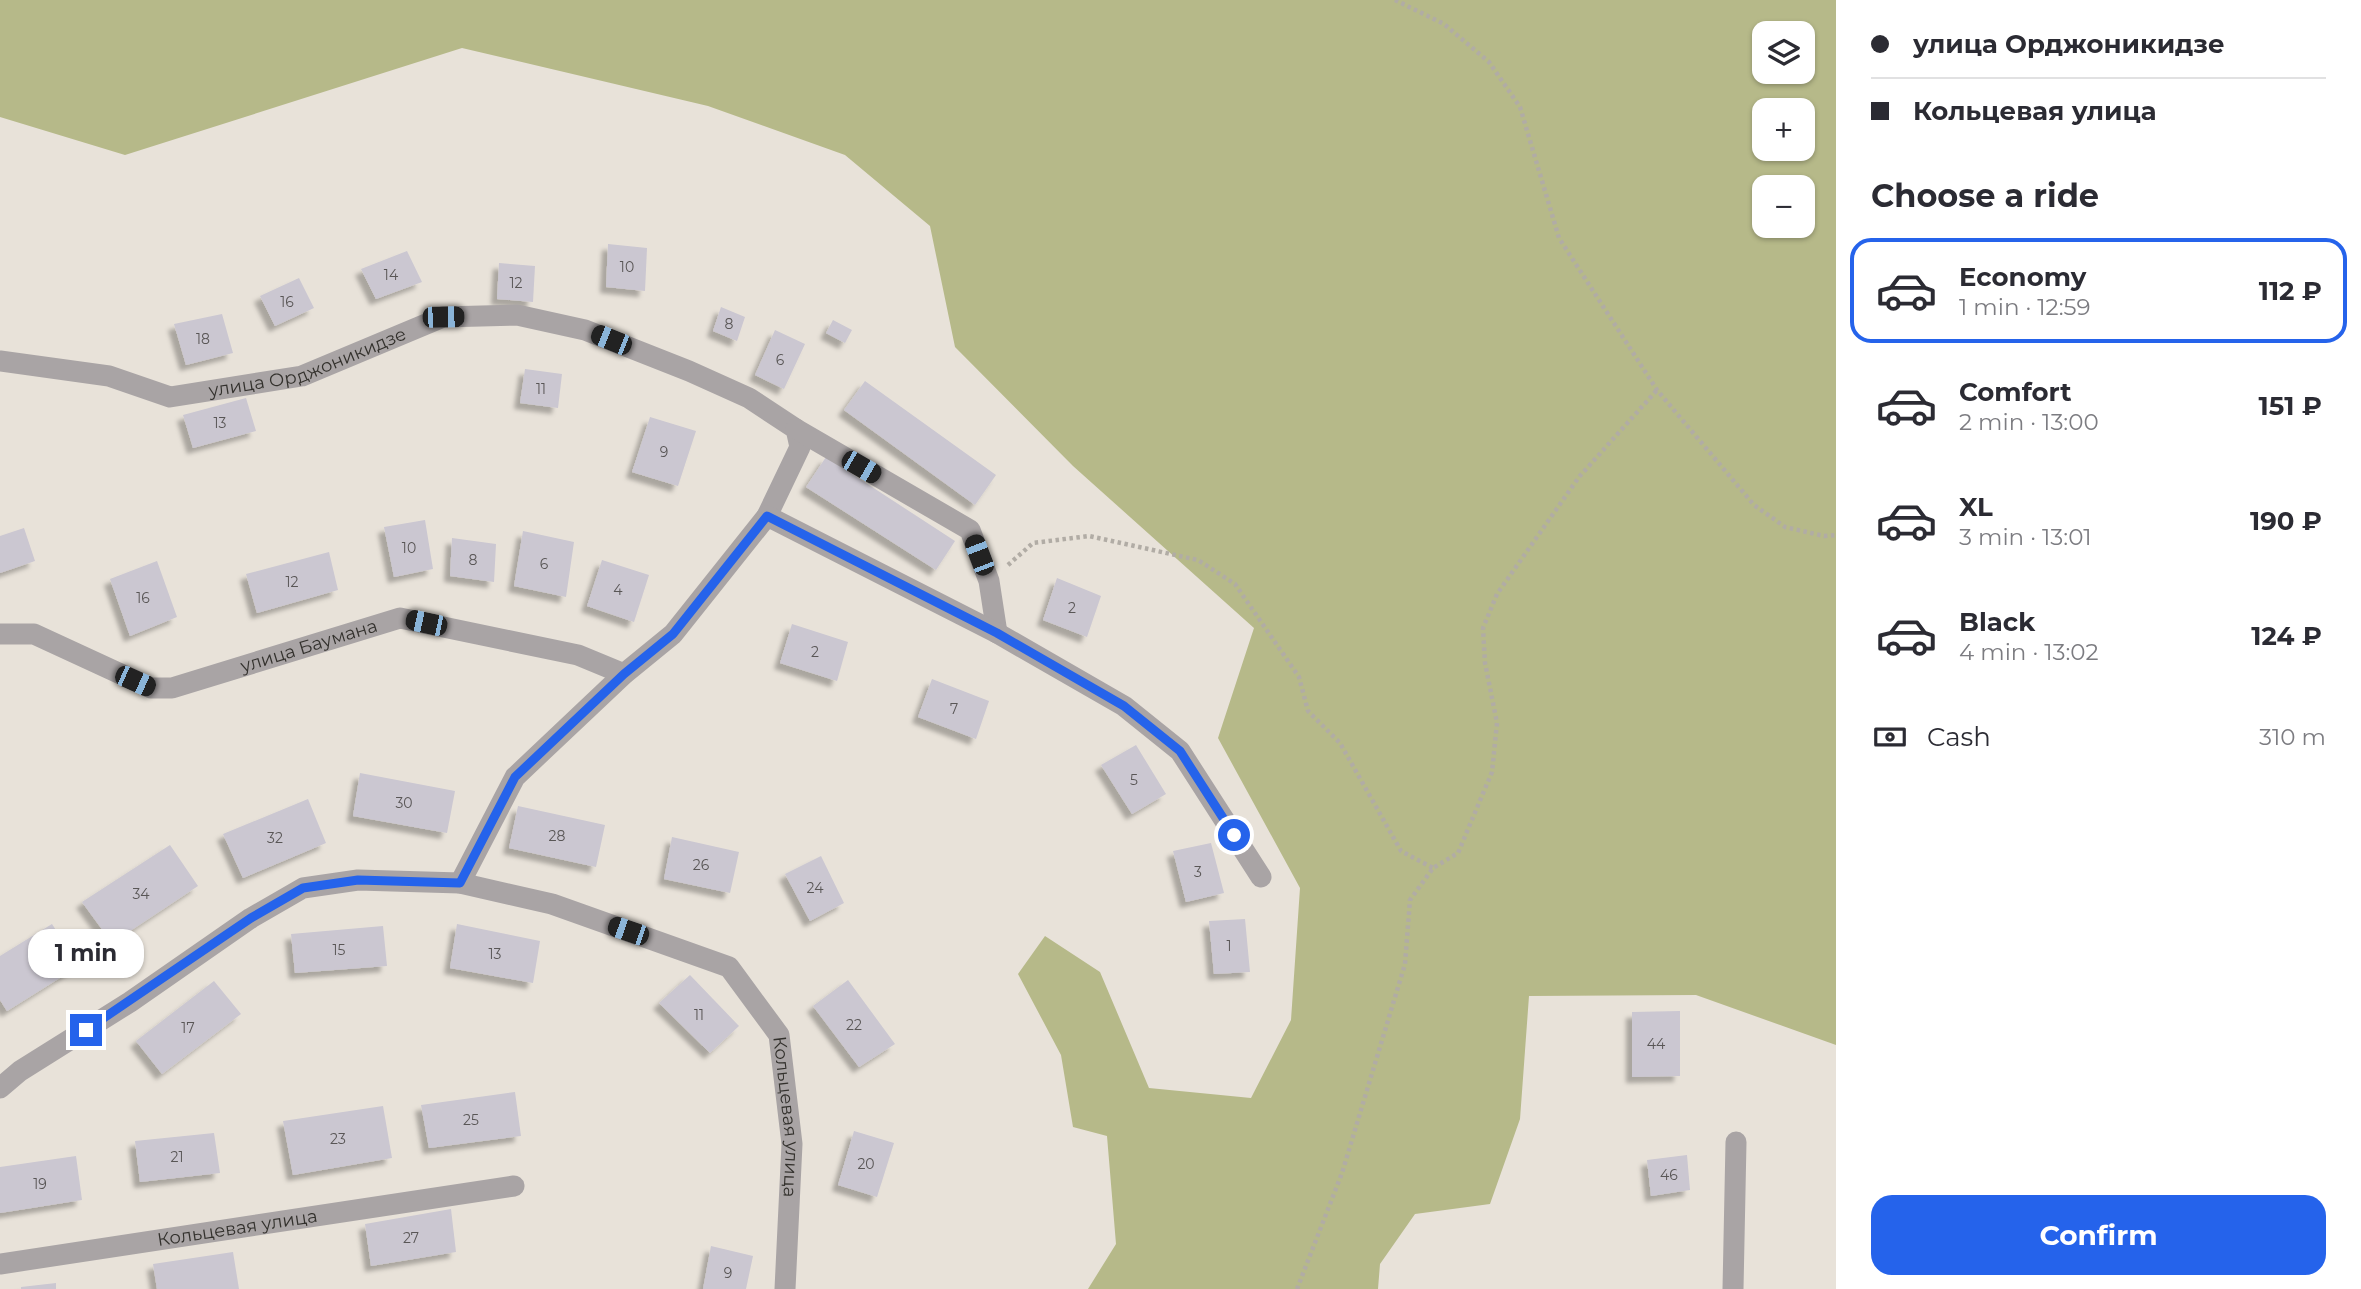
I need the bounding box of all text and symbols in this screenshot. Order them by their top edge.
map controls [1752,21,1815,238]
button: layers [1752,21,1815,84]
text: улица Орджоникидзе [1913,28,2225,60]
text: Кольцевая улица [1913,95,2157,127]
button: + [1752,98,1815,161]
button: − [1752,175,1815,238]
text: Choose a ride [1871,176,2099,215]
house number: 10 [620,258,634,276]
icon: car [1875,259,1938,322]
text: Economy [1959,261,2086,293]
house number: 14 [384,266,399,284]
house number: 12 [509,274,523,292]
text: 112 ₽ [2259,275,2322,307]
house number: 16 [280,293,294,311]
text: 1 min · 12:59 [1959,293,2091,321]
car [422,306,465,328]
house number: 8 [725,315,734,333]
car [588,322,635,358]
street label: улица Орджоникидзе [206,323,409,402]
house number: 18 [196,330,210,348]
house number: 6 [776,351,785,369]
icon: car [1875,374,1938,437]
text: Comfort [1959,376,2071,408]
house number: 11 [536,380,546,398]
text: 151 ₽ [2259,390,2322,422]
text: 2 min · 13:00 [1959,408,2099,436]
house number: 13 [214,414,227,432]
house number: 9 [660,443,668,461]
car [838,447,885,487]
icon: car [1875,489,1938,552]
text: XL [1959,491,1993,523]
text: 190 ₽ [2250,505,2322,537]
text: 3 min · 13:01 [1959,523,2092,551]
car [962,532,997,578]
house number: 10 [402,539,416,557]
house number: 8 [469,551,478,569]
house number: 6 [540,555,549,573]
house number: 12 [285,573,299,591]
house number: 4 [613,581,623,599]
house number: 16 [136,589,150,607]
house number: 2 [1068,599,1076,617]
icon: car [1875,604,1938,667]
text: Black [1959,606,2035,638]
car [404,608,449,638]
street label: улица Баумана [237,615,380,678]
text: 124 ₽ [2251,620,2322,652]
text: 4 min · 13:02 [1959,638,2099,666]
house number: 2 [811,643,819,661]
car [112,663,159,699]
house number: 7 [950,700,958,718]
icon: cash [1871,718,1909,756]
text: Cash [1927,721,1991,753]
text: 310 m [2259,723,2326,751]
house number: 5 [1130,771,1138,789]
house number: 30 [395,794,413,812]
route start [1218,819,1250,851]
house number: 28 [549,827,566,845]
house number: 32 [267,829,283,847]
house number: 26 [693,856,710,874]
house number: 3 [1194,863,1202,881]
house number: 24 [807,879,824,897]
house number: 34 [132,885,150,903]
car [605,914,652,948]
callout: 1 min [28,928,144,978]
house number: 1 [1226,937,1232,955]
text: 1 min [55,939,117,967]
house number: 15 [333,941,346,959]
house number: 13 [489,945,502,963]
house number: 11 [694,1006,704,1024]
route end [70,1014,102,1046]
house number: 22 [846,1016,862,1034]
house number: 17 [181,1019,195,1037]
street label: Кольцевая улица [768,1035,803,1198]
house number: 44 [1647,1035,1666,1053]
house number: 25 [463,1111,479,1129]
house number: 23 [330,1130,346,1148]
house number: 21 [170,1148,184,1166]
house number: 20 [857,1155,875,1173]
house number: 46 [1660,1166,1678,1184]
house number: 19 [33,1175,47,1193]
button: Confirm [1871,1195,2326,1275]
street label: Кольцевая улица [156,1205,319,1251]
house number: 27 [403,1229,419,1247]
house number: 9 [724,1264,732,1282]

